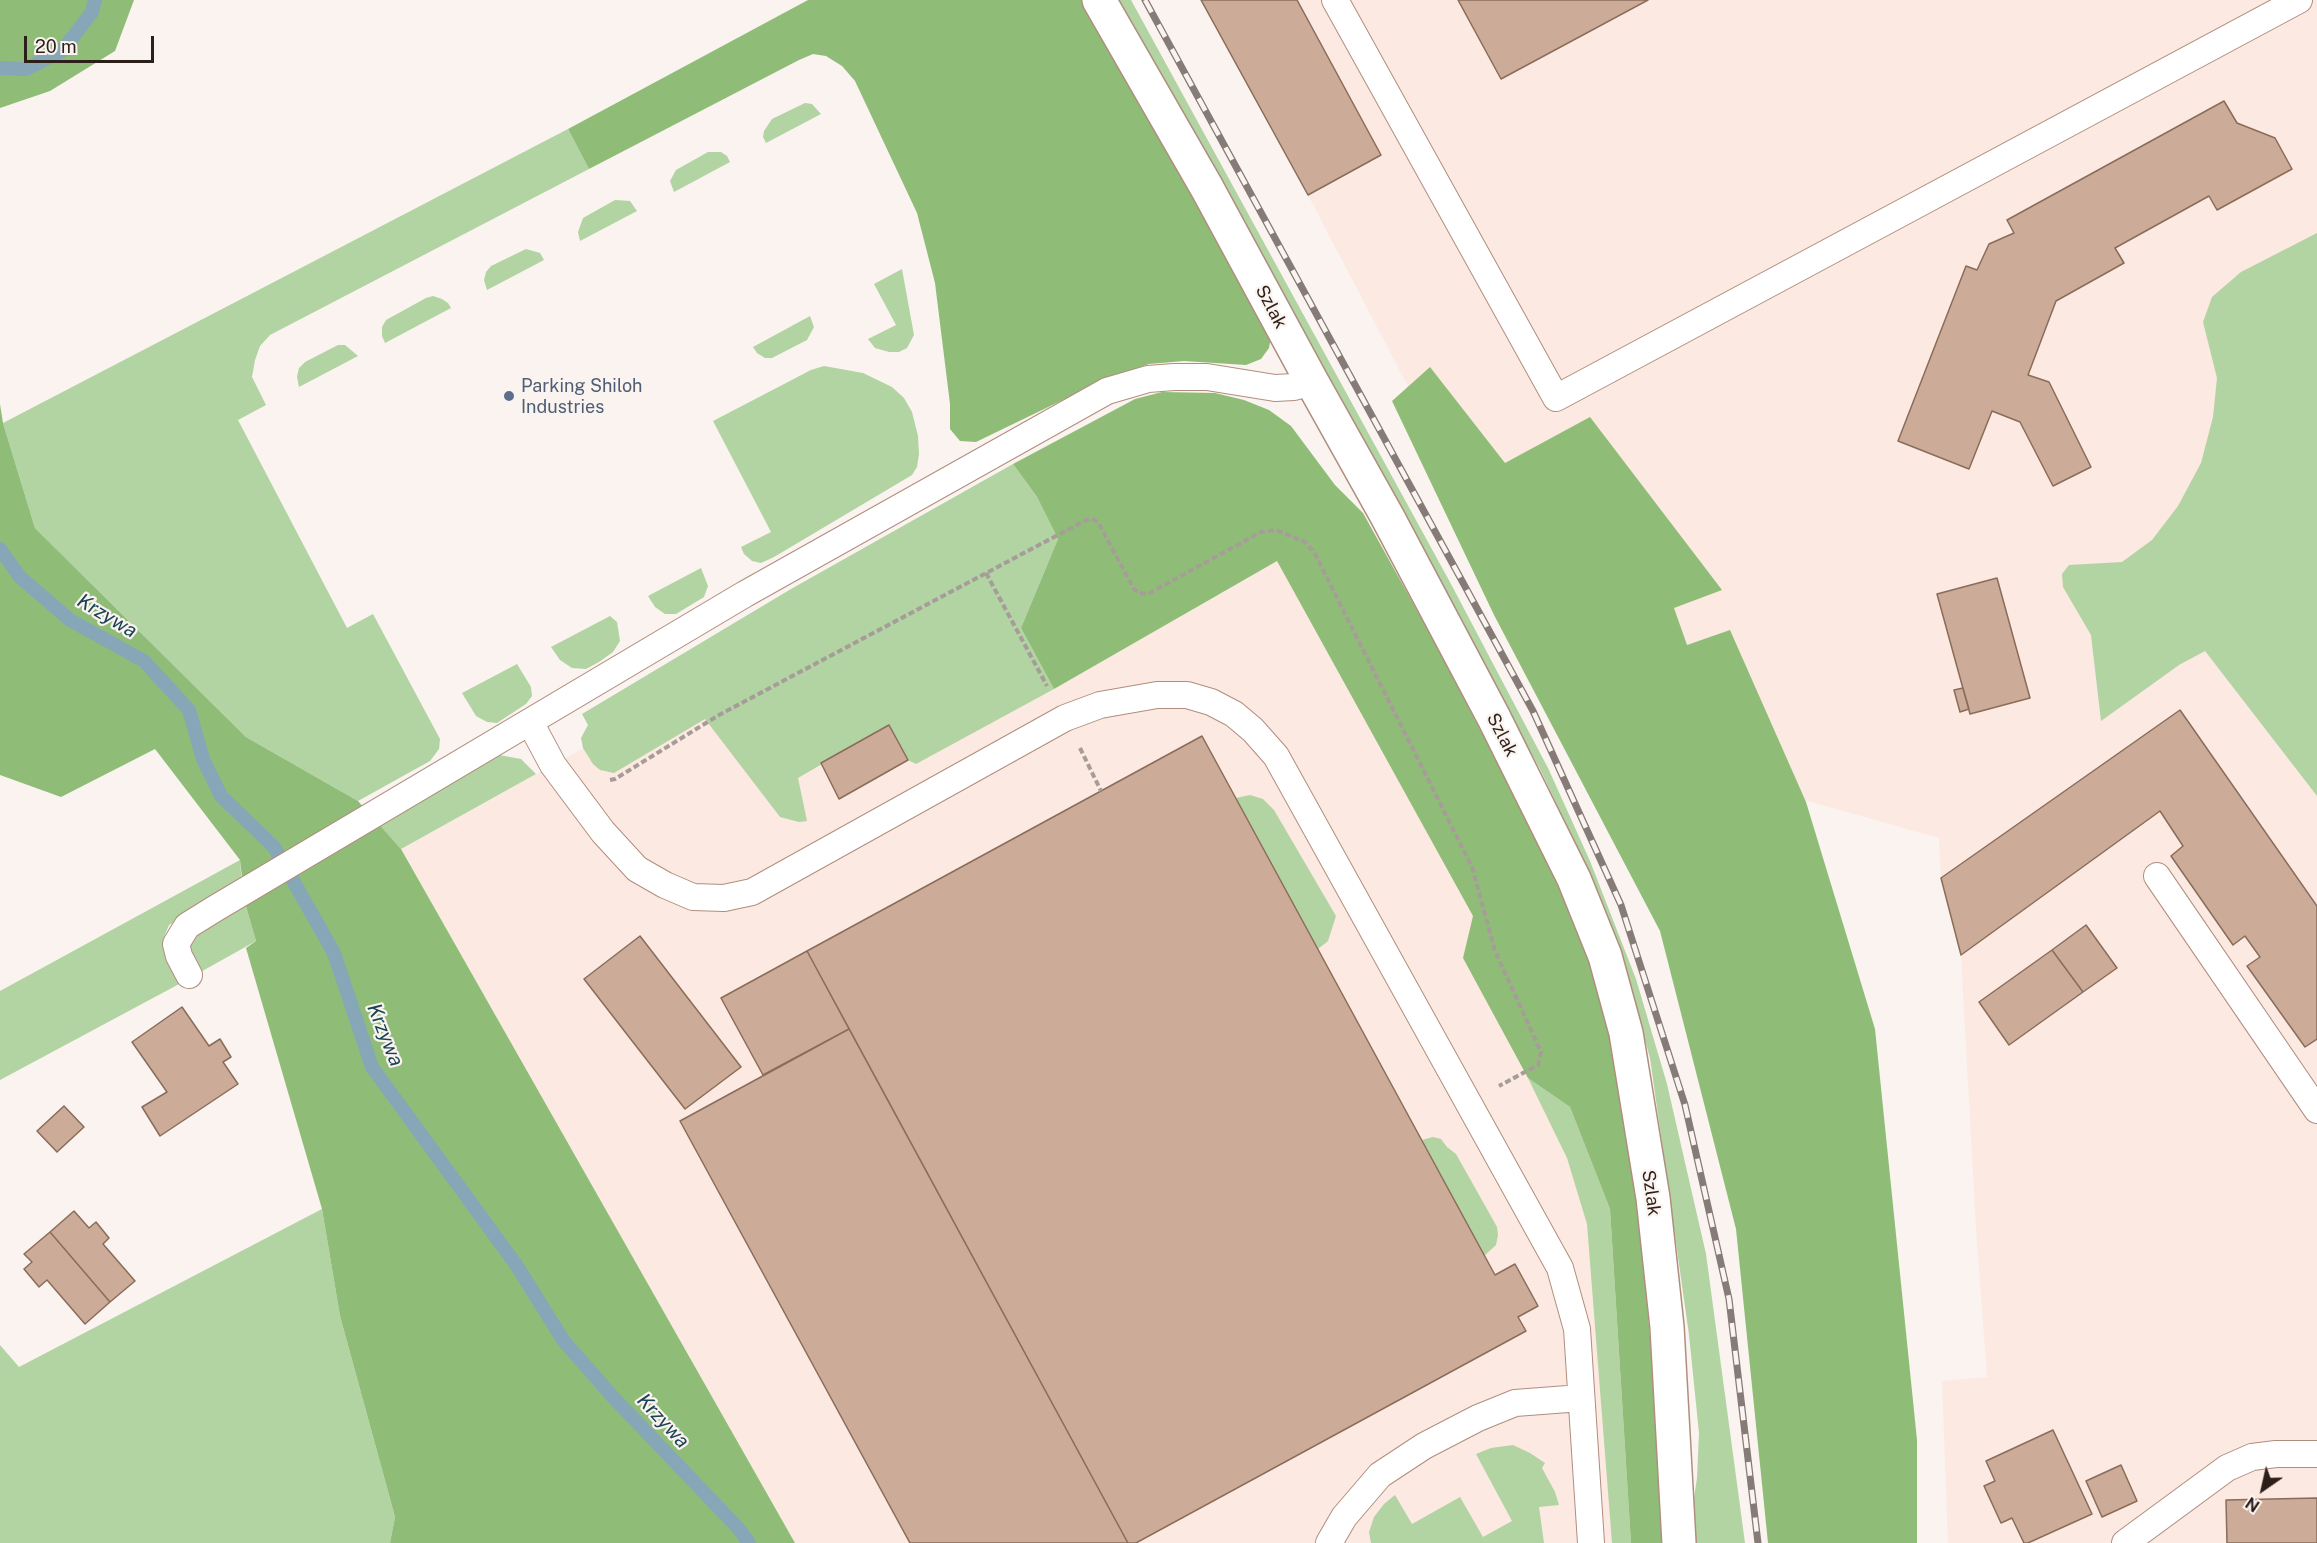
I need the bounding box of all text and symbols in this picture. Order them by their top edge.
scale bar [27,24,158,62]
text: 20 m [35,36,77,57]
street label: Szlak [1251,282,1291,332]
place label: Parking Shiloh Industries [521,375,642,418]
marker: Parking Shiloh Industries [502,389,516,403]
water label: Krzywa [73,589,141,643]
street label: Szlak [1482,710,1522,760]
water label: Krzywa [362,1000,408,1070]
street label: Szlak [1637,1169,1665,1217]
water label: Krzywa [632,1389,694,1453]
north arrow [2233,1459,2293,1519]
text: N [2242,1493,2263,1516]

